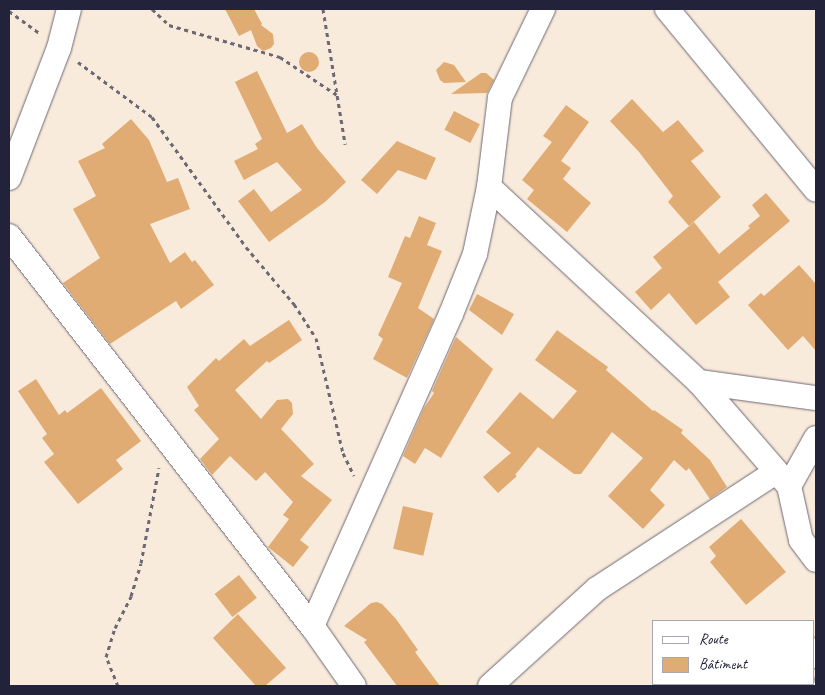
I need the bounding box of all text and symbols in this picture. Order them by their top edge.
legend [652,620,815,685]
text: Route [699,630,728,649]
text: Bâtiment [699,655,747,674]

